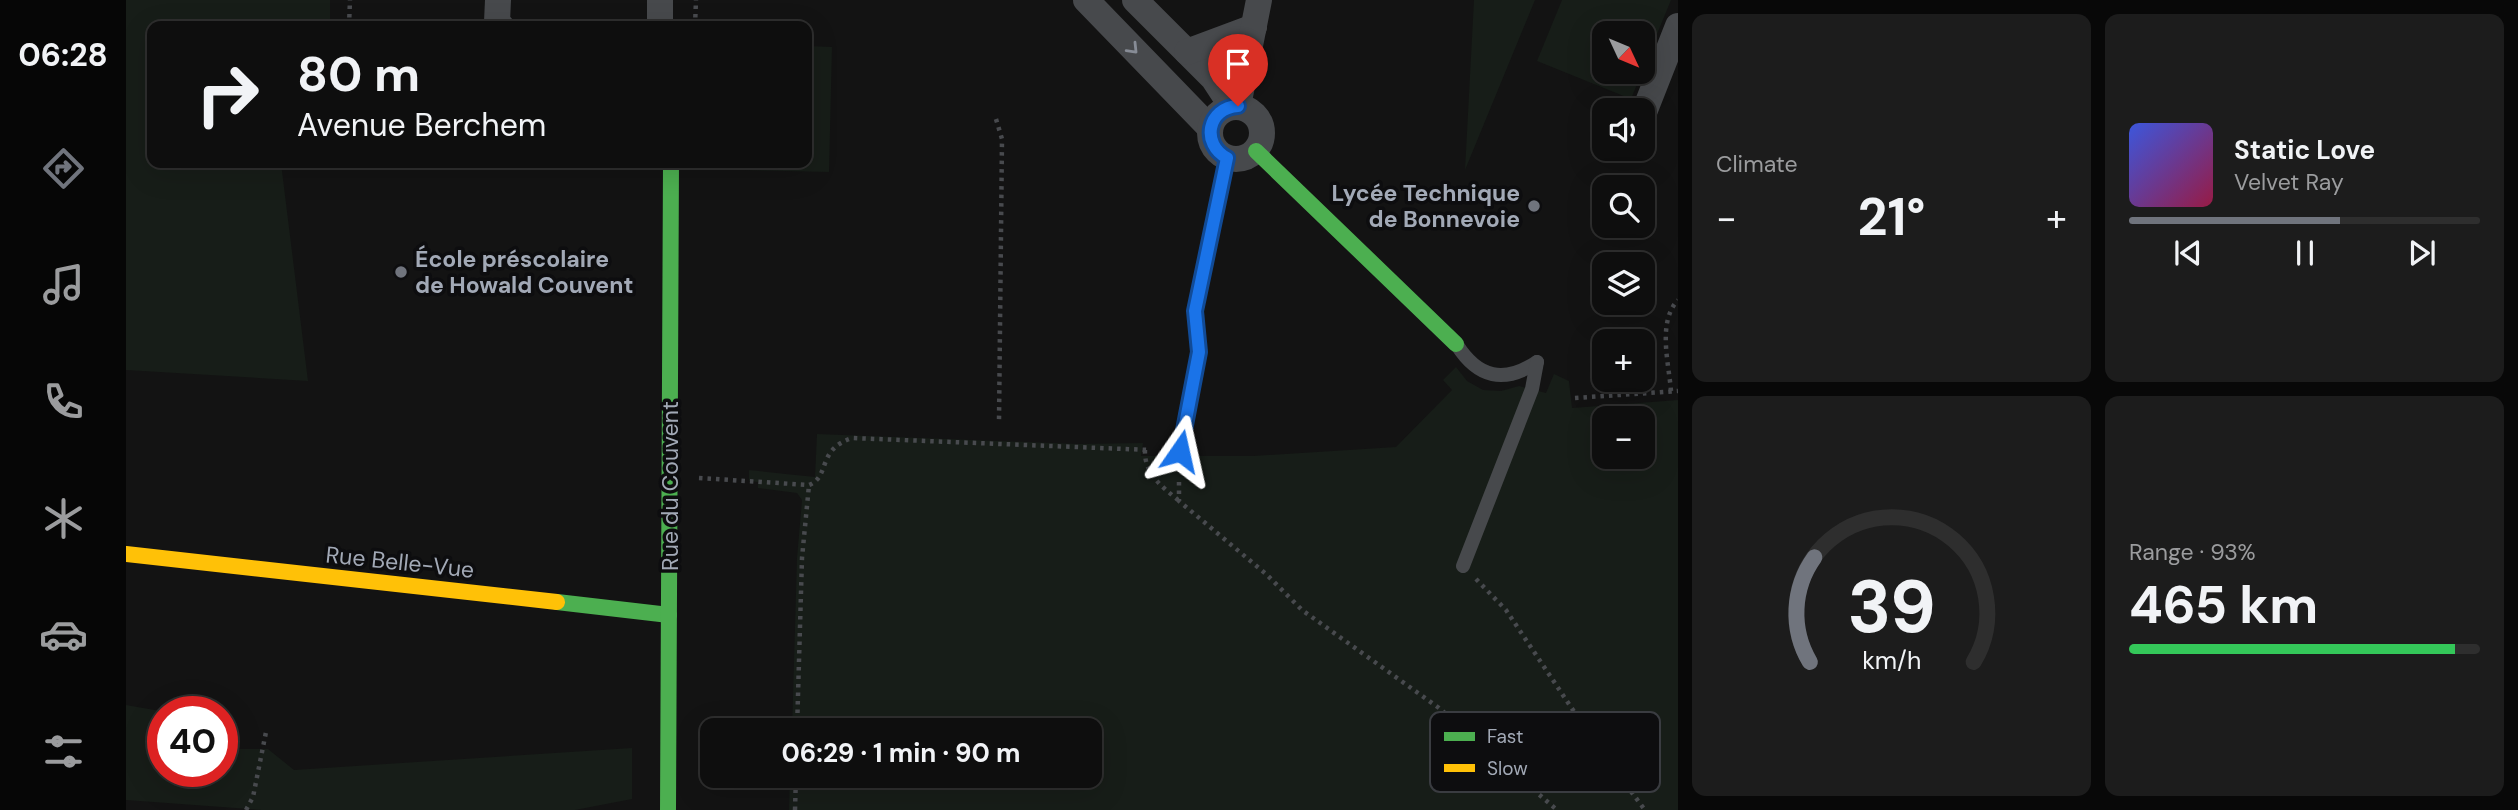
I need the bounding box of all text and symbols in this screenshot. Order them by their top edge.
north arrow [1592,21,1656,84]
map controls [1592,21,1655,469]
text: 06:28 [18,34,108,76]
pin [1208,34,1268,106]
one-way arrow [1125,41,1138,54]
text: 80 m [297,42,420,106]
icon: arrive [1219,45,1257,83]
icon: right [182,49,273,140]
button: sound [1592,98,1655,161]
text: Avenue Berchem [297,104,546,146]
text: Static Love [2234,133,2375,167]
icon: directions [39,144,88,193]
text: Climate [1716,149,1798,179]
text: Velvet Ray [2234,167,2344,197]
button: search [1592,175,1655,238]
place label: Lycée Technique de Bonnevoie [1331,178,1520,234]
text: 21° [1858,183,1925,251]
text: − [1716,193,1737,243]
text: + [2046,193,2067,243]
marker: Lycée Technique de Bonnevoie [1526,198,1542,214]
icon: previous [2169,234,2207,272]
icon: pause [2286,234,2324,272]
icon: next [2403,234,2441,272]
place label: École préscolaire de Howald Couvent [415,244,633,300]
button: layers [1592,252,1655,315]
icon: music [39,260,88,309]
marker: École préscolaire de Howald Couvent [393,264,409,280]
button: + [1592,329,1655,392]
icon: phone [39,377,88,426]
street label: Rue du Couvent [655,401,685,571]
button: − [1592,406,1655,469]
position arrow [1143,414,1217,488]
icon: climate [39,494,88,543]
text: Range · 93% [2129,537,2256,567]
street label: Rue Belle-Vue [324,539,476,585]
text: 39 [1847,560,1936,655]
text: 465 km [2129,571,2318,639]
icon: car [39,610,88,659]
text: km/h [1862,644,1921,677]
speed limit sign: 40 [147,696,238,787]
legend [1430,712,1660,792]
text: Fast [1487,724,1523,749]
icon: filters [39,727,88,776]
text: 06:29 · 1 min · 90 m [782,736,1020,770]
text: Slow [1487,756,1528,781]

